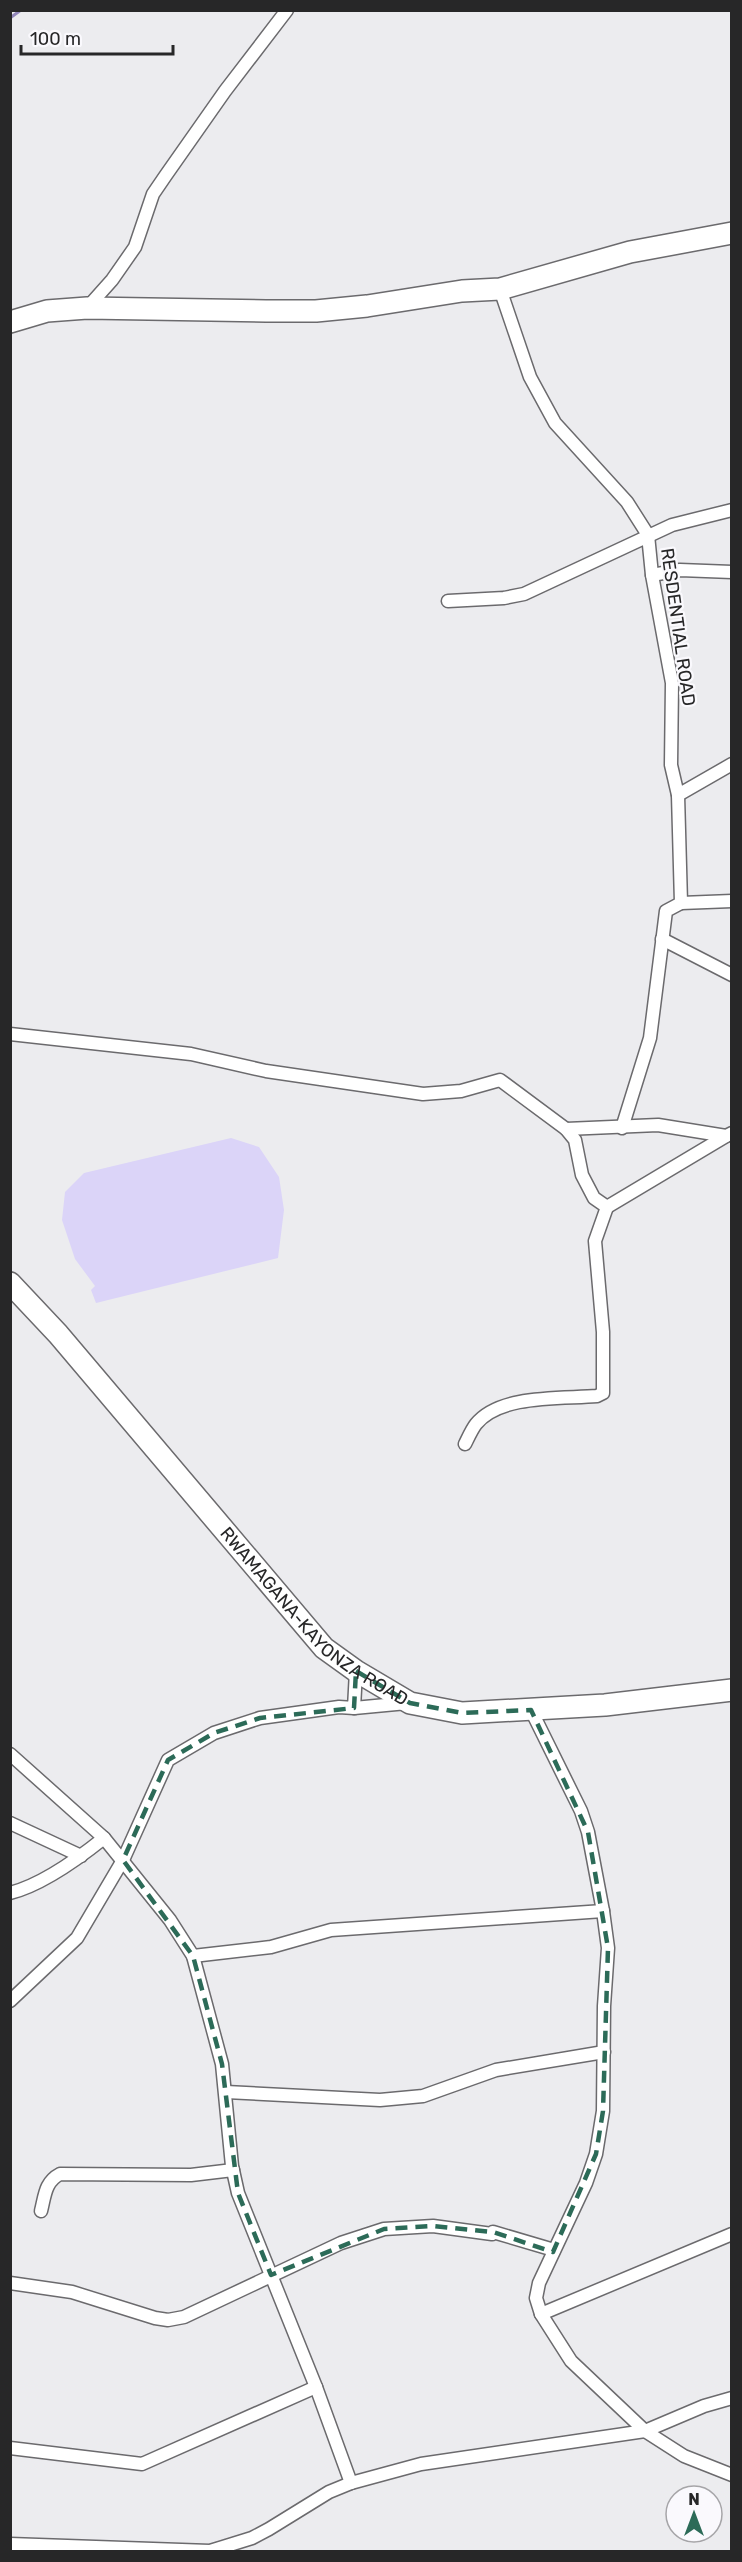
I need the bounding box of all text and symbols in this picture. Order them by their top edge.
scale bar [21,18,172,56]
text: 100 m [30,28,81,50]
street label: RESDENTIAL ROAD [656,547,700,707]
street label: RWAMAGANA-KAYONZA ROAD [215,1523,412,1710]
north arrow [664,2484,724,2544]
text: N [688,2490,700,2509]

